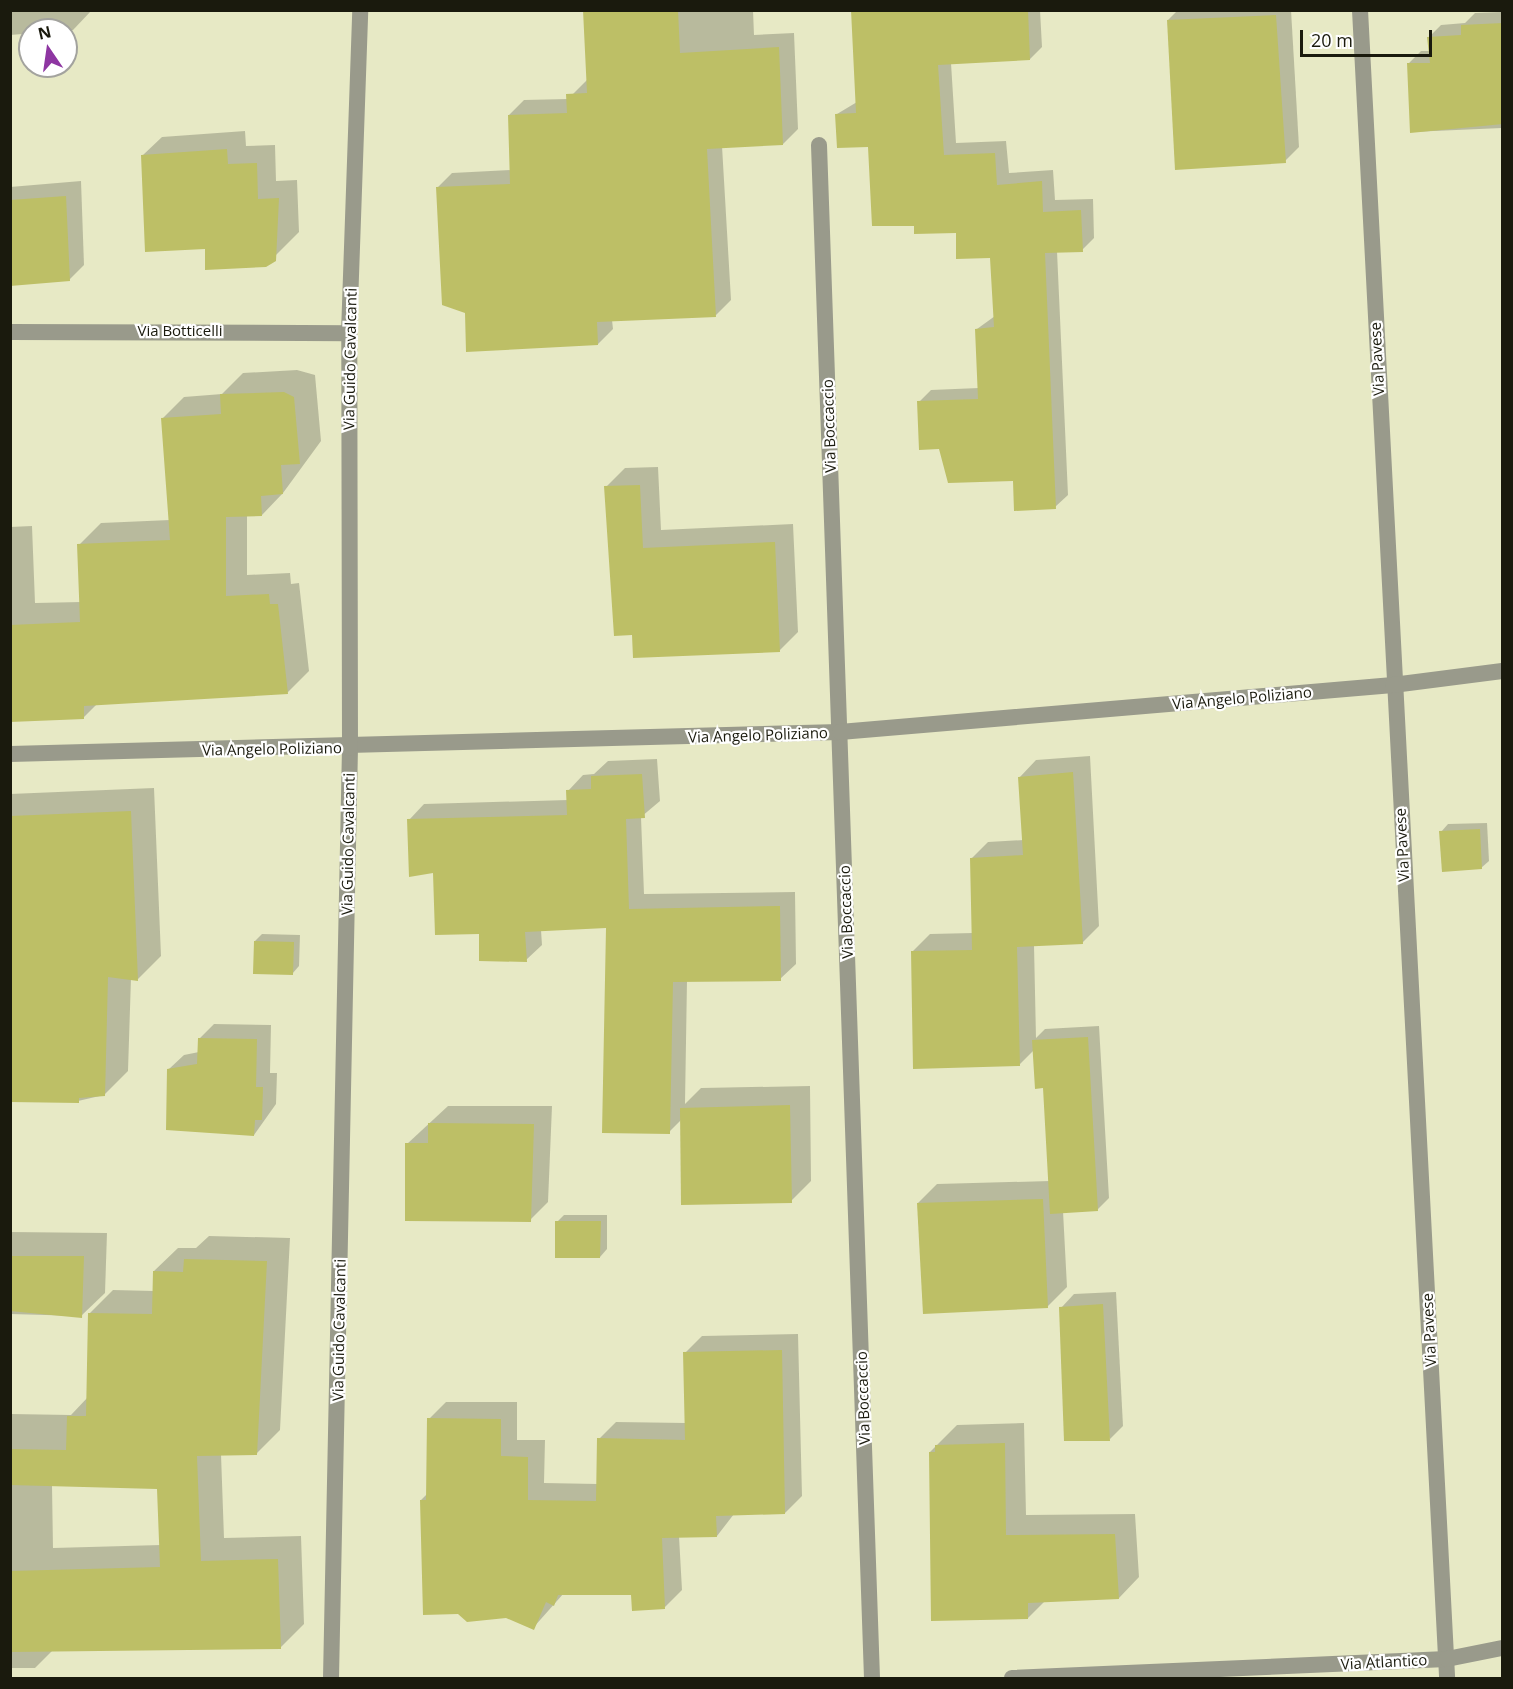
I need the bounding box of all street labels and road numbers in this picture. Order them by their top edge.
street label: Via Guido Cavalcanti [340,288,360,430]
street label: Via Botticelli [137,322,223,340]
street label: Via Pavese [1366,322,1388,396]
street label: Via Boccaccio [818,379,840,473]
street label: Via Angelo Poliziano [1172,683,1312,713]
street label: Via Angelo Poliziano [688,724,828,746]
street label: Via Angelo Poliziano [202,739,342,759]
street label: Via Guido Cavalcanti [338,773,358,915]
street label: Via Pavese [1391,808,1413,882]
street label: Via Boccaccio [835,865,857,959]
street label: Via Guido Cavalcanti [329,1259,349,1401]
street label: Via Pavese [1418,1293,1440,1367]
street label: Via Boccaccio [852,1351,874,1445]
street label: Via Atlantico [1340,1651,1428,1673]

